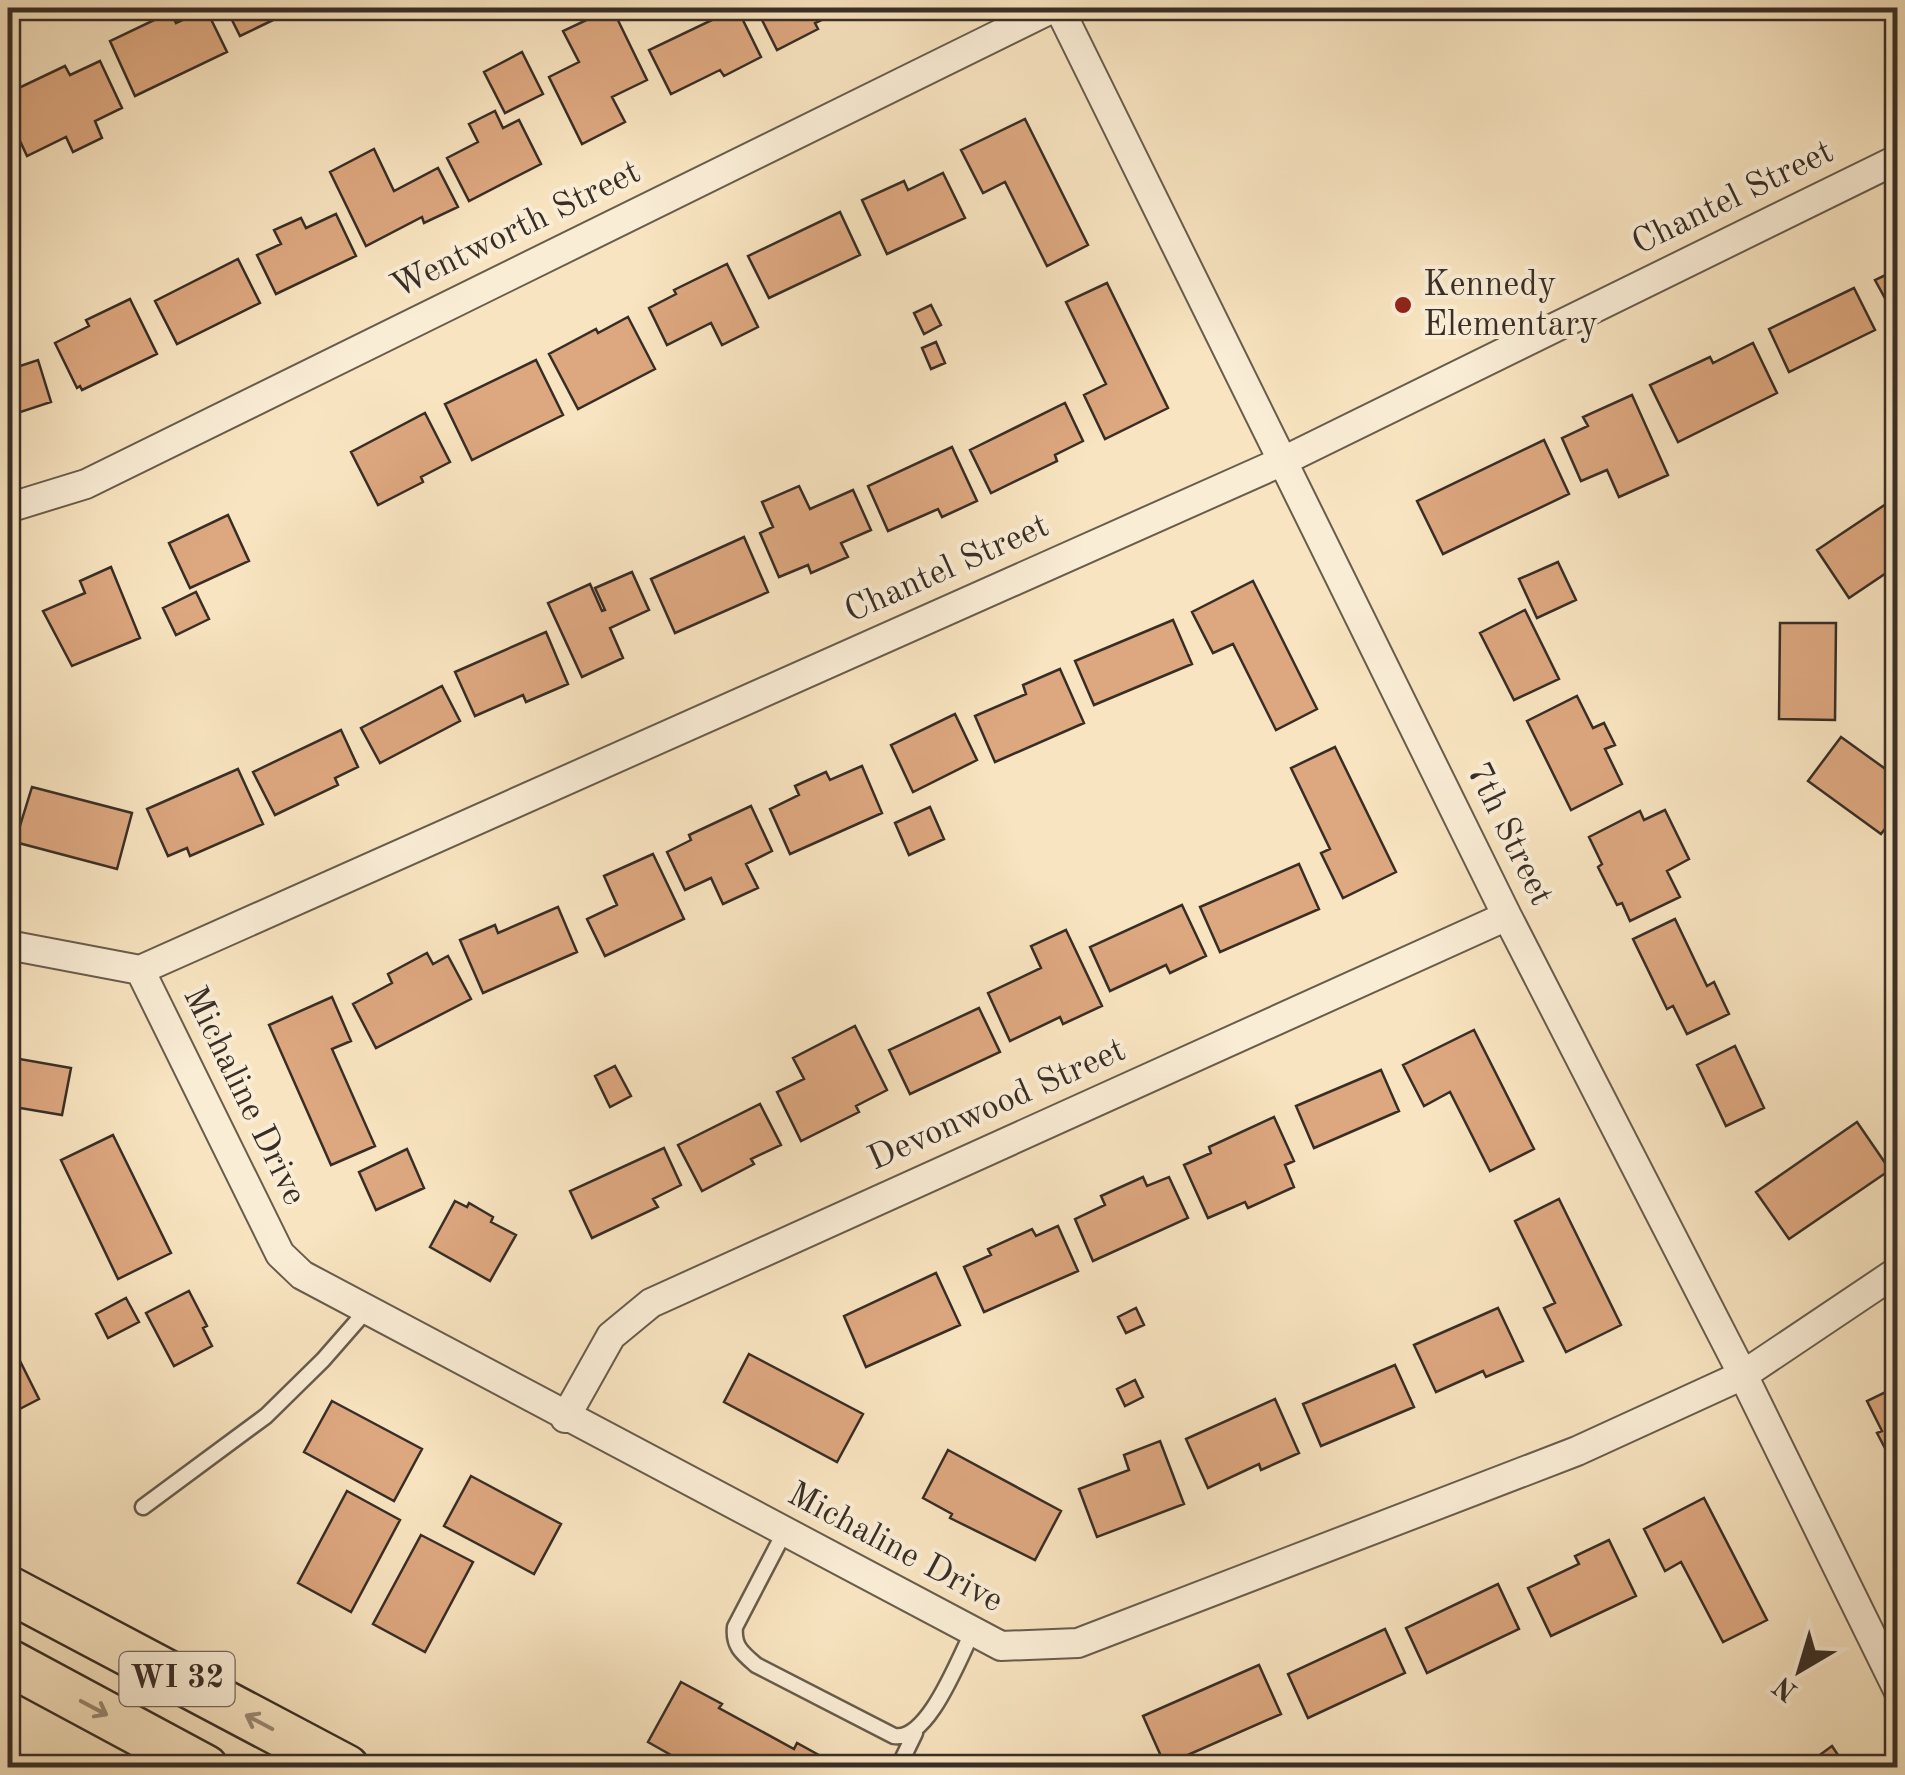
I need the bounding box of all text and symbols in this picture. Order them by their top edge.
street label: Chantel Street [1627,134,1839,262]
street label: Wentworth Street [386,155,646,305]
place label: Kennedy Elementary [1423,268,1598,343]
marker: Kennedy Elementary [1392,294,1414,316]
street label: Chantel Street [840,508,1054,630]
street label: 7th Street [1459,757,1559,911]
street label: Michaline Drive [176,981,312,1211]
street label: Devonwood Street [863,1033,1131,1177]
street label: Michaline Drive [782,1477,1008,1619]
north arrow [1750,1620,1850,1720]
road number: WI 32 [120,1652,234,1706]
text: N [1769,1669,1804,1705]
one-way arrow [78,1699,108,1718]
one-way arrow [245,1712,275,1731]

